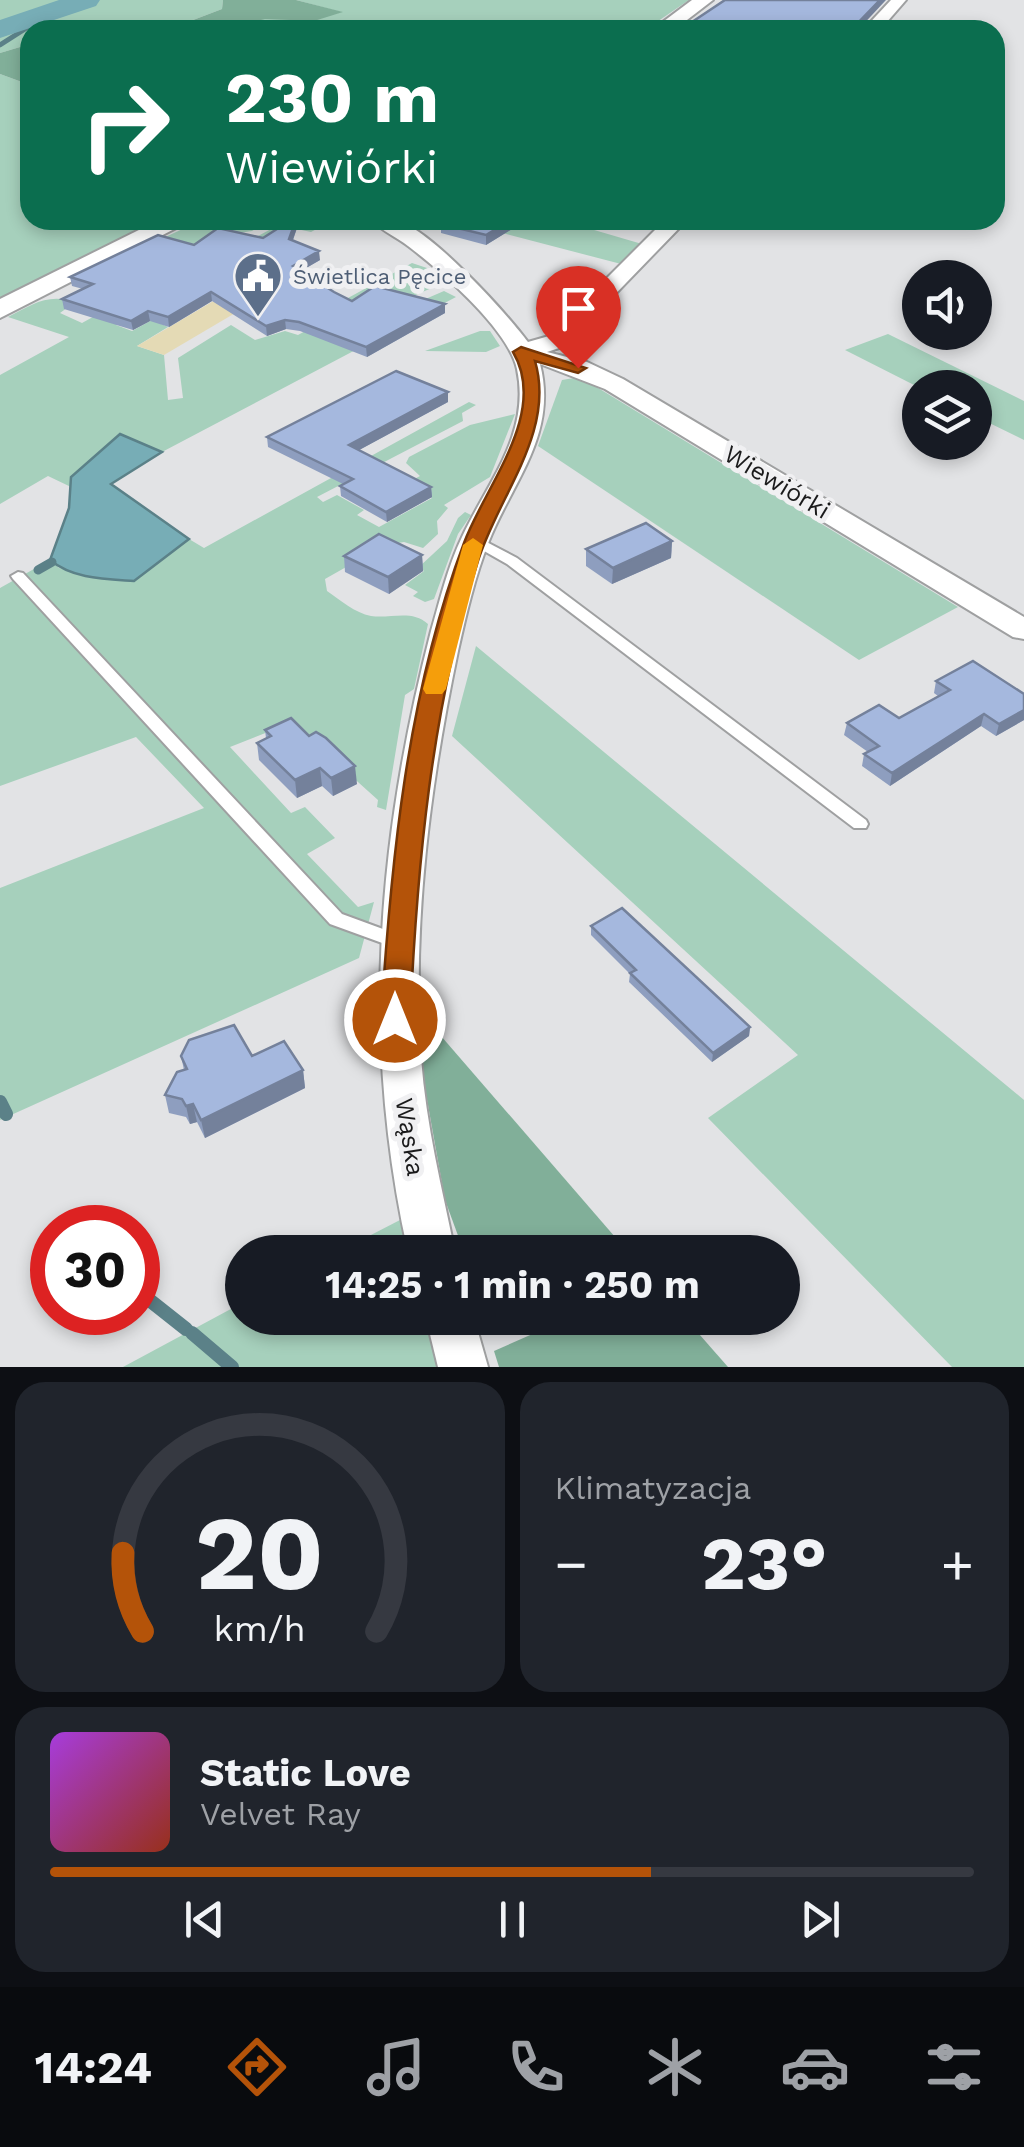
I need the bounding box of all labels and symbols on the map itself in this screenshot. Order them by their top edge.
public building icon: Świetlica Pęcice [232,250,284,318]
place label: Świetlica Pęcice [293,264,466,289]
pin [536,266,621,369]
street label: Wiewiórki [719,439,835,525]
position arrow [343,968,447,1072]
street label: Wąska [390,1096,430,1178]
speed limit sign: 30 [30,1205,160,1335]

